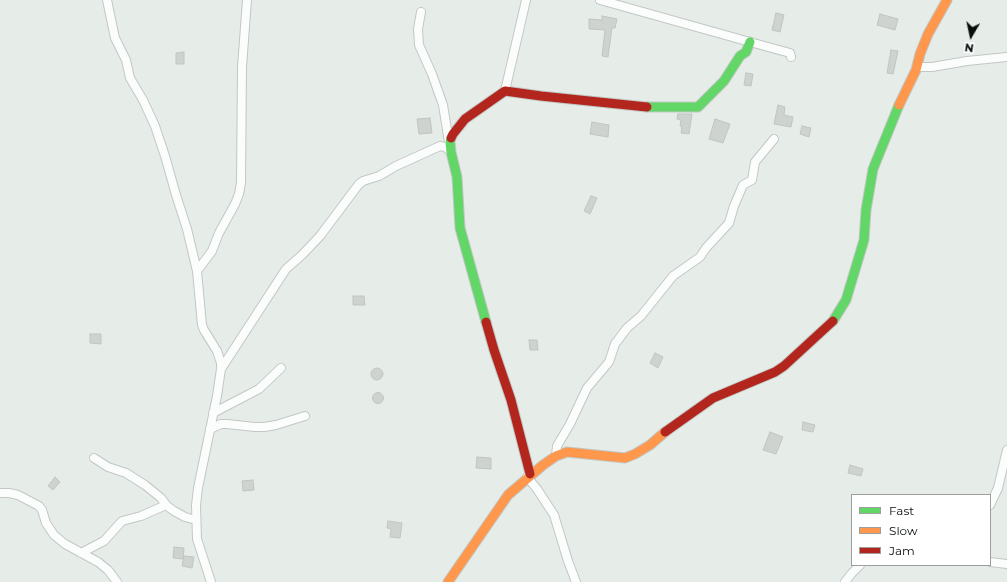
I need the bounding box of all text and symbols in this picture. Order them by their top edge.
north arrow [951,16,991,56]
text: N [964,40,975,55]
legend [851,494,991,566]
text: Fast [889,503,914,518]
text: Slow [889,523,918,538]
text: Jam [889,543,915,558]

